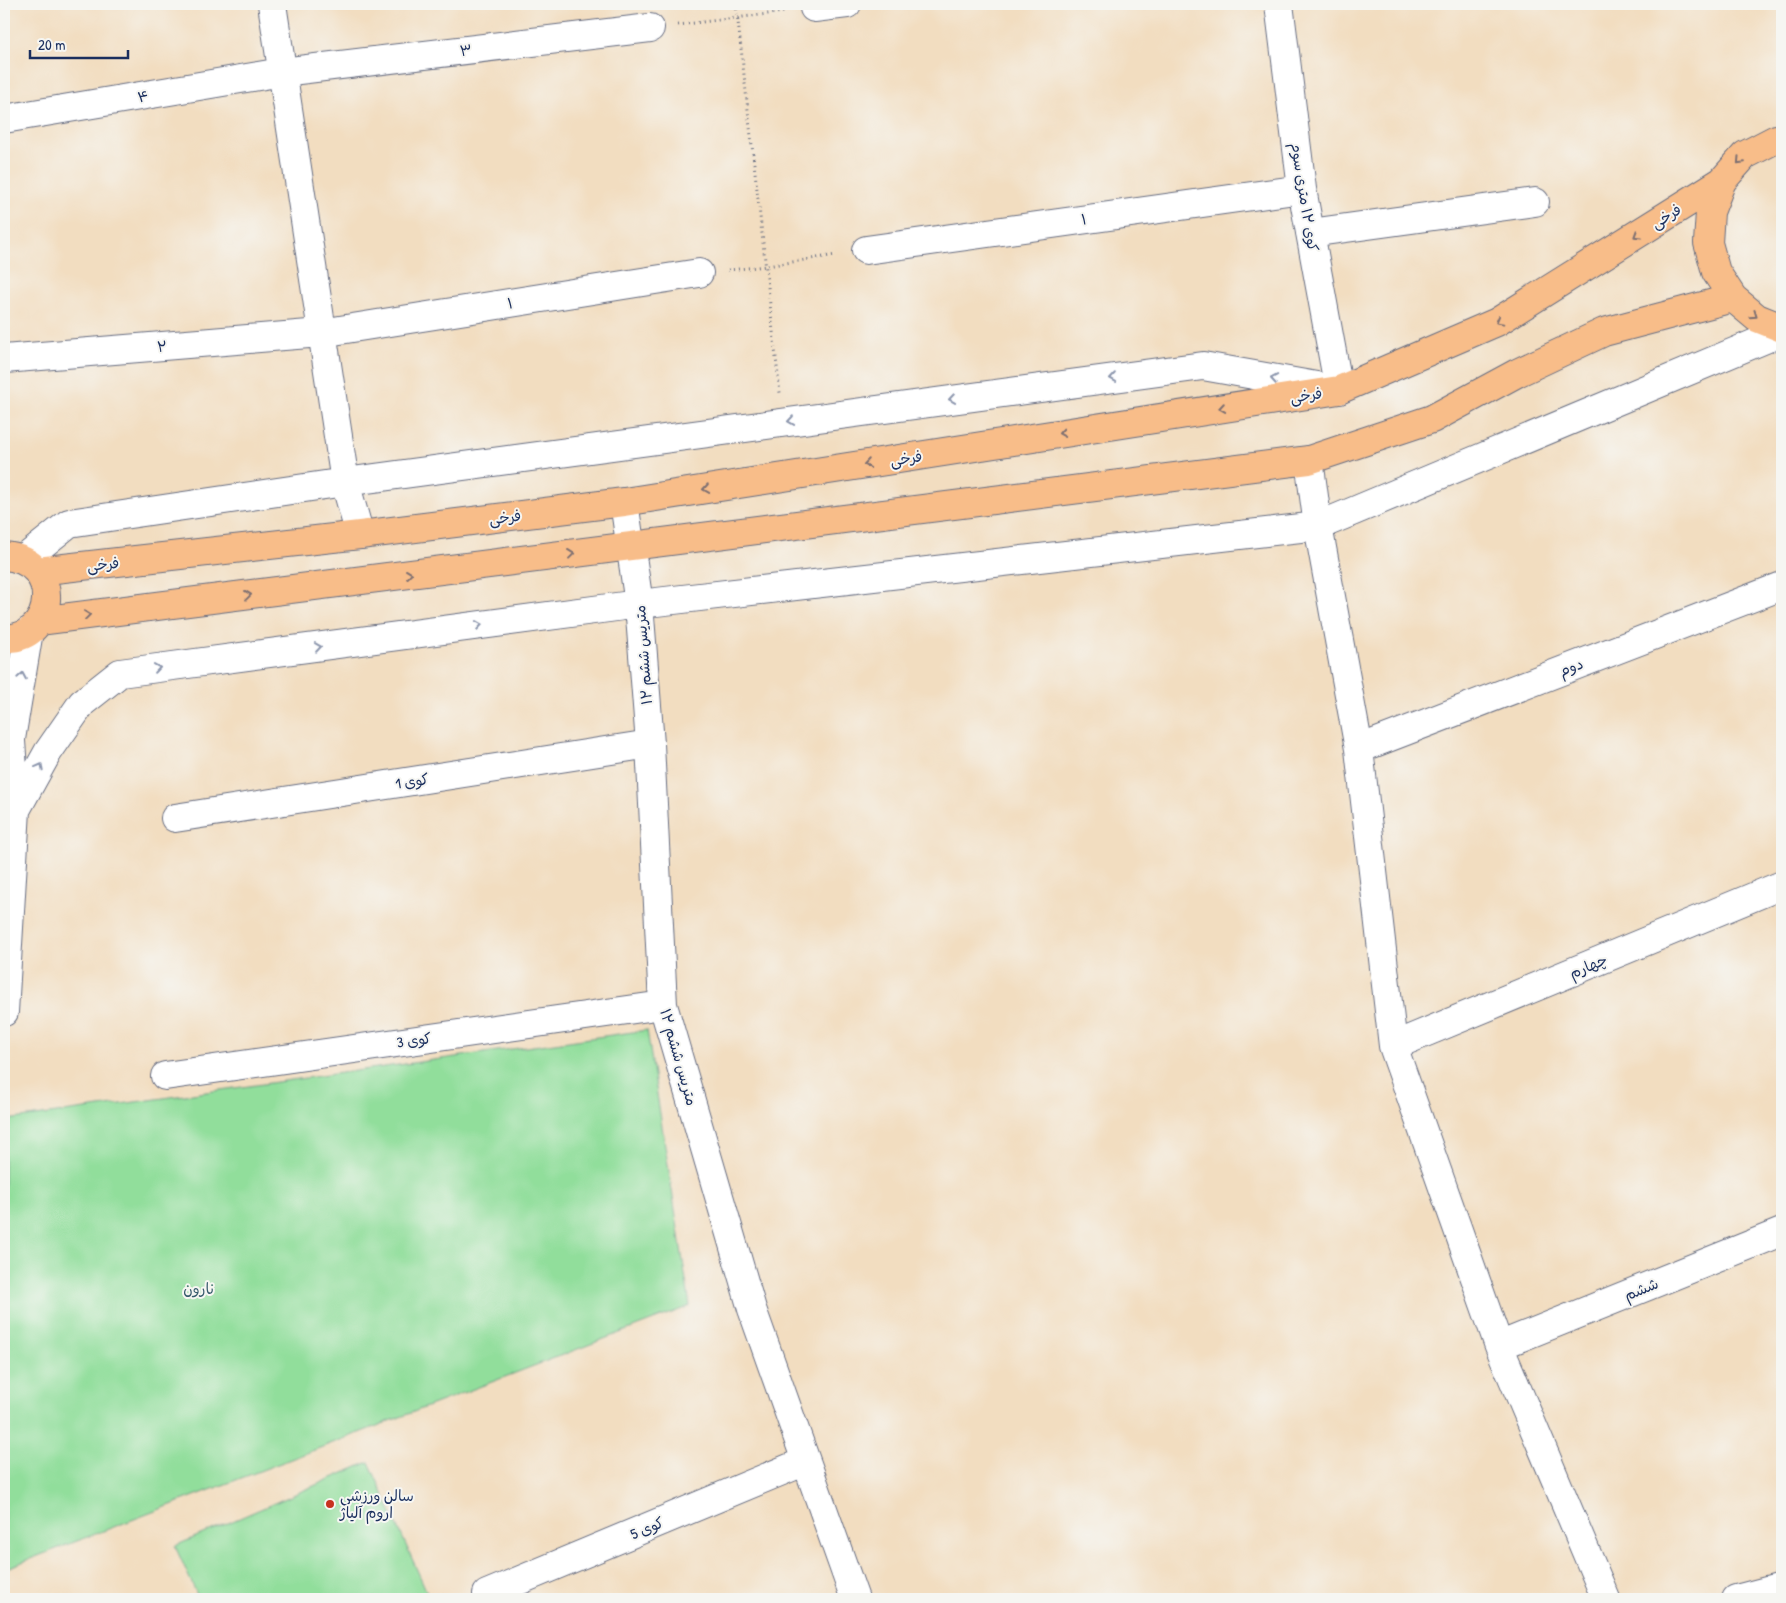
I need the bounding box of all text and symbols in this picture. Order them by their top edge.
scale bar [30,28,128,60]
text: 20 m [38,34,65,55]
street label: ۳ [459,39,473,61]
street label: ۴ [136,85,150,107]
street label: کوی ۱۲ متری سوم [1284,141,1324,253]
one-way arrow [1737,155,1746,164]
street label: فرخی [1647,199,1685,233]
street label: ۱ [1080,208,1088,230]
one-way arrow [1633,228,1642,238]
street label: ۱ [506,292,514,314]
one-way arrow [1748,309,1758,318]
one-way arrow [1495,314,1504,324]
street label: ۲ [156,335,168,357]
one-way arrow [1109,372,1117,383]
one-way arrow [1270,374,1279,384]
street label: فرخی [1288,382,1324,408]
one-way arrow [948,394,957,404]
one-way arrow [1218,403,1226,413]
one-way arrow [787,415,795,426]
one-way arrow [1057,428,1066,438]
street label: فرخی [888,445,924,471]
one-way arrow [862,458,870,469]
one-way arrow [702,484,710,494]
street label: فرخی [488,505,522,529]
one-way arrow [567,549,575,560]
street label: فرخی [86,552,120,576]
one-way arrow [406,569,414,580]
one-way arrow [244,590,252,601]
street label: ۱۲ متریس ششم [629,604,659,706]
one-way arrow [83,610,91,621]
one-way arrow [475,620,483,631]
one-way arrow [314,642,322,652]
street label: دوم [1556,653,1587,683]
one-way arrow [153,663,161,674]
one-way arrow [16,671,26,680]
one-way arrow [33,764,43,773]
street label: کوی 1 [394,768,430,794]
street label: چهارم [1566,949,1611,984]
street label: ۱۲ متریس ششم [653,1006,703,1109]
street label: کوی 3 [395,1027,433,1053]
street label: ششم [1621,1273,1662,1307]
park label: نارون [183,1278,215,1299]
place label: سالن ورزشی اروم آلیاژ [339,1485,414,1524]
marker: سالن ورزشی اروم آلیاژ [324,1498,336,1510]
street label: کوی 5 [627,1512,667,1544]

